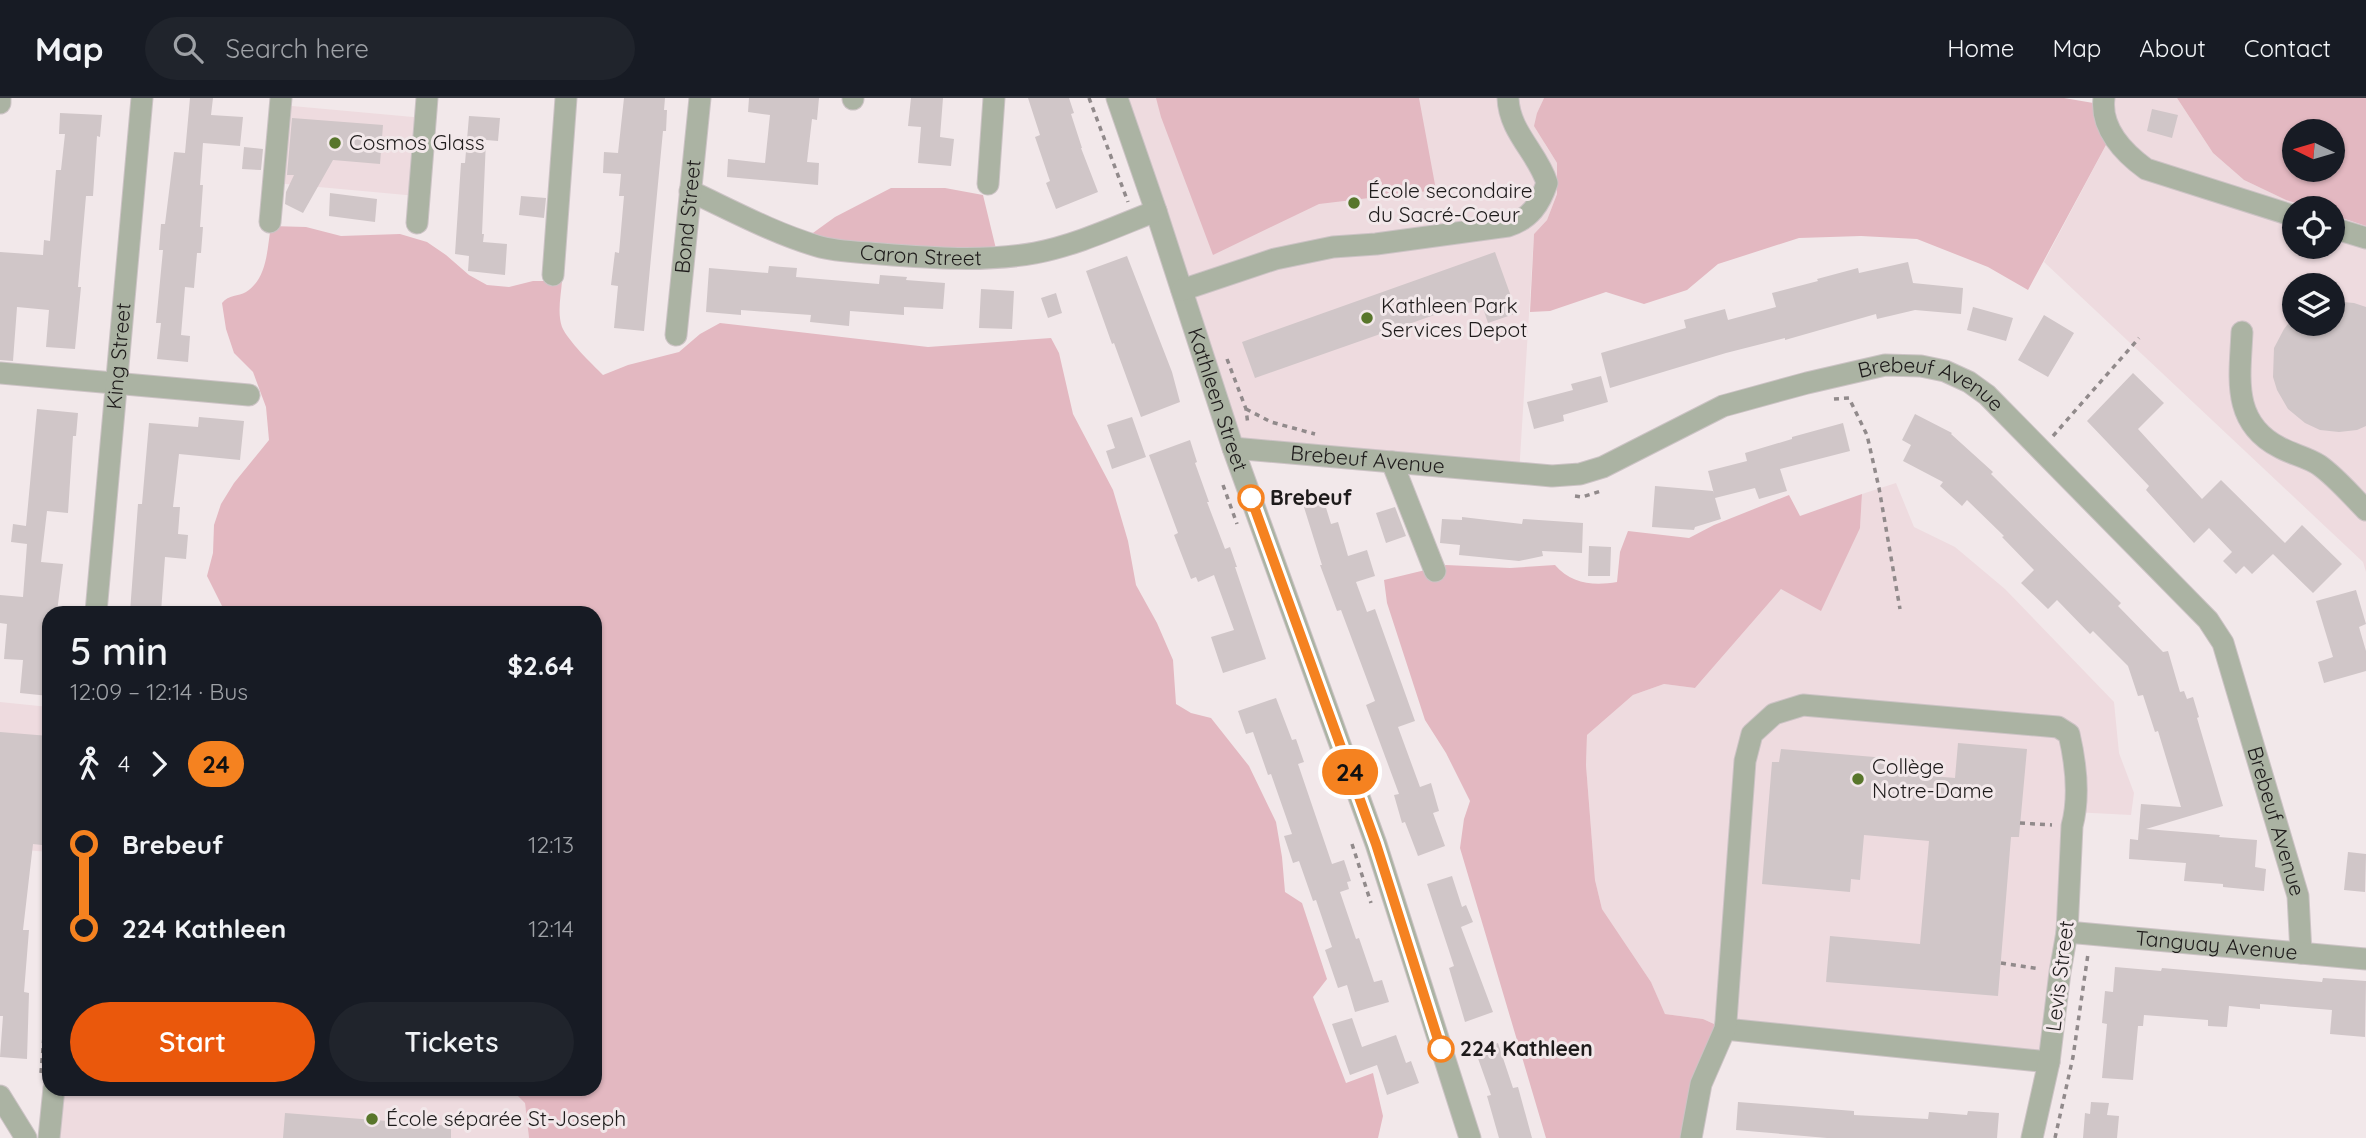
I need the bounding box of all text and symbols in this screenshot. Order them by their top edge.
search box [145,17,635,80]
text: Map [35,28,103,69]
icon: search [169,29,207,67]
text: Search here [225,32,369,65]
text: Home [1947,33,2014,63]
text: Map [2052,33,2101,63]
text: About [2139,33,2206,63]
text: Contact [2244,33,2331,63]
north arrow [2282,119,2345,182]
map controls [2282,119,2345,336]
place label: Cosmos Glass [349,129,485,155]
marker: Cosmos Glass [327,135,343,151]
street label: Bond Street [668,158,706,275]
place label: École secondaire du Sacré-Coeur [1368,177,1533,227]
marker: École secondaire du Sacré-Coeur [1346,195,1362,211]
button: locate [2282,196,2345,259]
street label: Caron Street [859,238,982,270]
button: layers [2282,273,2345,336]
place label: Kathleen Park Services Depot [1381,292,1527,342]
street label: King Street [100,301,136,410]
marker: Kathleen Park Services Depot [1359,310,1375,326]
street label: Kathleen Street [1183,324,1254,475]
street label: Brebeuf Avenue [1855,350,2010,416]
street label: Brebeuf Avenue [1289,439,1446,479]
place label: Brebeuf [1270,484,1353,510]
marker: Brebeuf [1238,485,1264,511]
text: 5 min [70,627,168,675]
text: $2.64 [508,649,574,682]
text: 12:09 – 12:14 · Bus [70,677,248,706]
street label: Brebeuf Avenue [2242,743,2311,899]
icon: walk [70,745,108,783]
icon: forward [140,745,178,783]
text: 4 [118,749,130,778]
text: 24 [202,749,230,779]
line badge: 24 [1318,749,1382,795]
place label: Collège Notre-Dame [1872,753,1994,803]
text: 24 [1336,757,1364,787]
marker: Collège Notre-Dame [1850,771,1866,787]
text: Brebeuf [122,828,223,861]
text: 12:13 [528,830,574,859]
text: 224 Kathleen [122,912,286,945]
text: 12:14 [528,914,574,943]
street label: Levis Street [2039,919,2079,1033]
street label: Tanguay Avenue [2134,924,2299,965]
button: Start [70,1002,315,1082]
button: Tickets [329,1002,574,1082]
place label: 224 Kathleen [1460,1035,1593,1061]
marker: 224 Kathleen [1428,1036,1454,1062]
place label: École séparée St-Joseph [386,1105,626,1131]
marker: École séparée St-Joseph [364,1111,380,1127]

